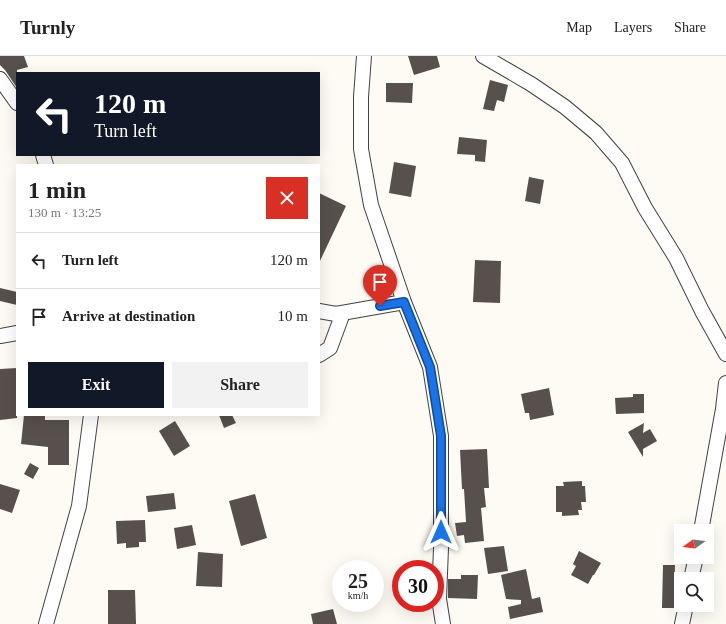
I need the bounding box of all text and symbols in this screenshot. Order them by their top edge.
text: Turnly [20,17,75,38]
text: Map [566,20,592,35]
text: Layers [614,20,652,35]
text: Share [674,20,706,35]
icon: left [28,88,80,140]
text: 120 m [94,88,166,119]
text: Turn left [94,121,157,141]
text: 1 min [28,177,86,203]
button: close [266,177,308,219]
text: 130 m · 13:25 [28,205,101,220]
icon: left [28,250,50,272]
text: Turn left [62,252,119,268]
text: 120 m [270,252,308,268]
pin [363,265,397,306]
icon: arrive [369,271,391,293]
icon: arrive [28,306,50,328]
text: Arrive at destination [62,308,195,324]
text: 10 m [278,308,308,324]
button: Exit [28,362,164,408]
button: Share [172,362,308,408]
position arrow [420,511,462,553]
north arrow [674,524,714,564]
map controls [674,524,714,612]
speed limit sign: 30 [392,560,444,612]
text: 25 [348,570,368,592]
button: search [674,572,714,612]
text: km/h [348,590,368,601]

